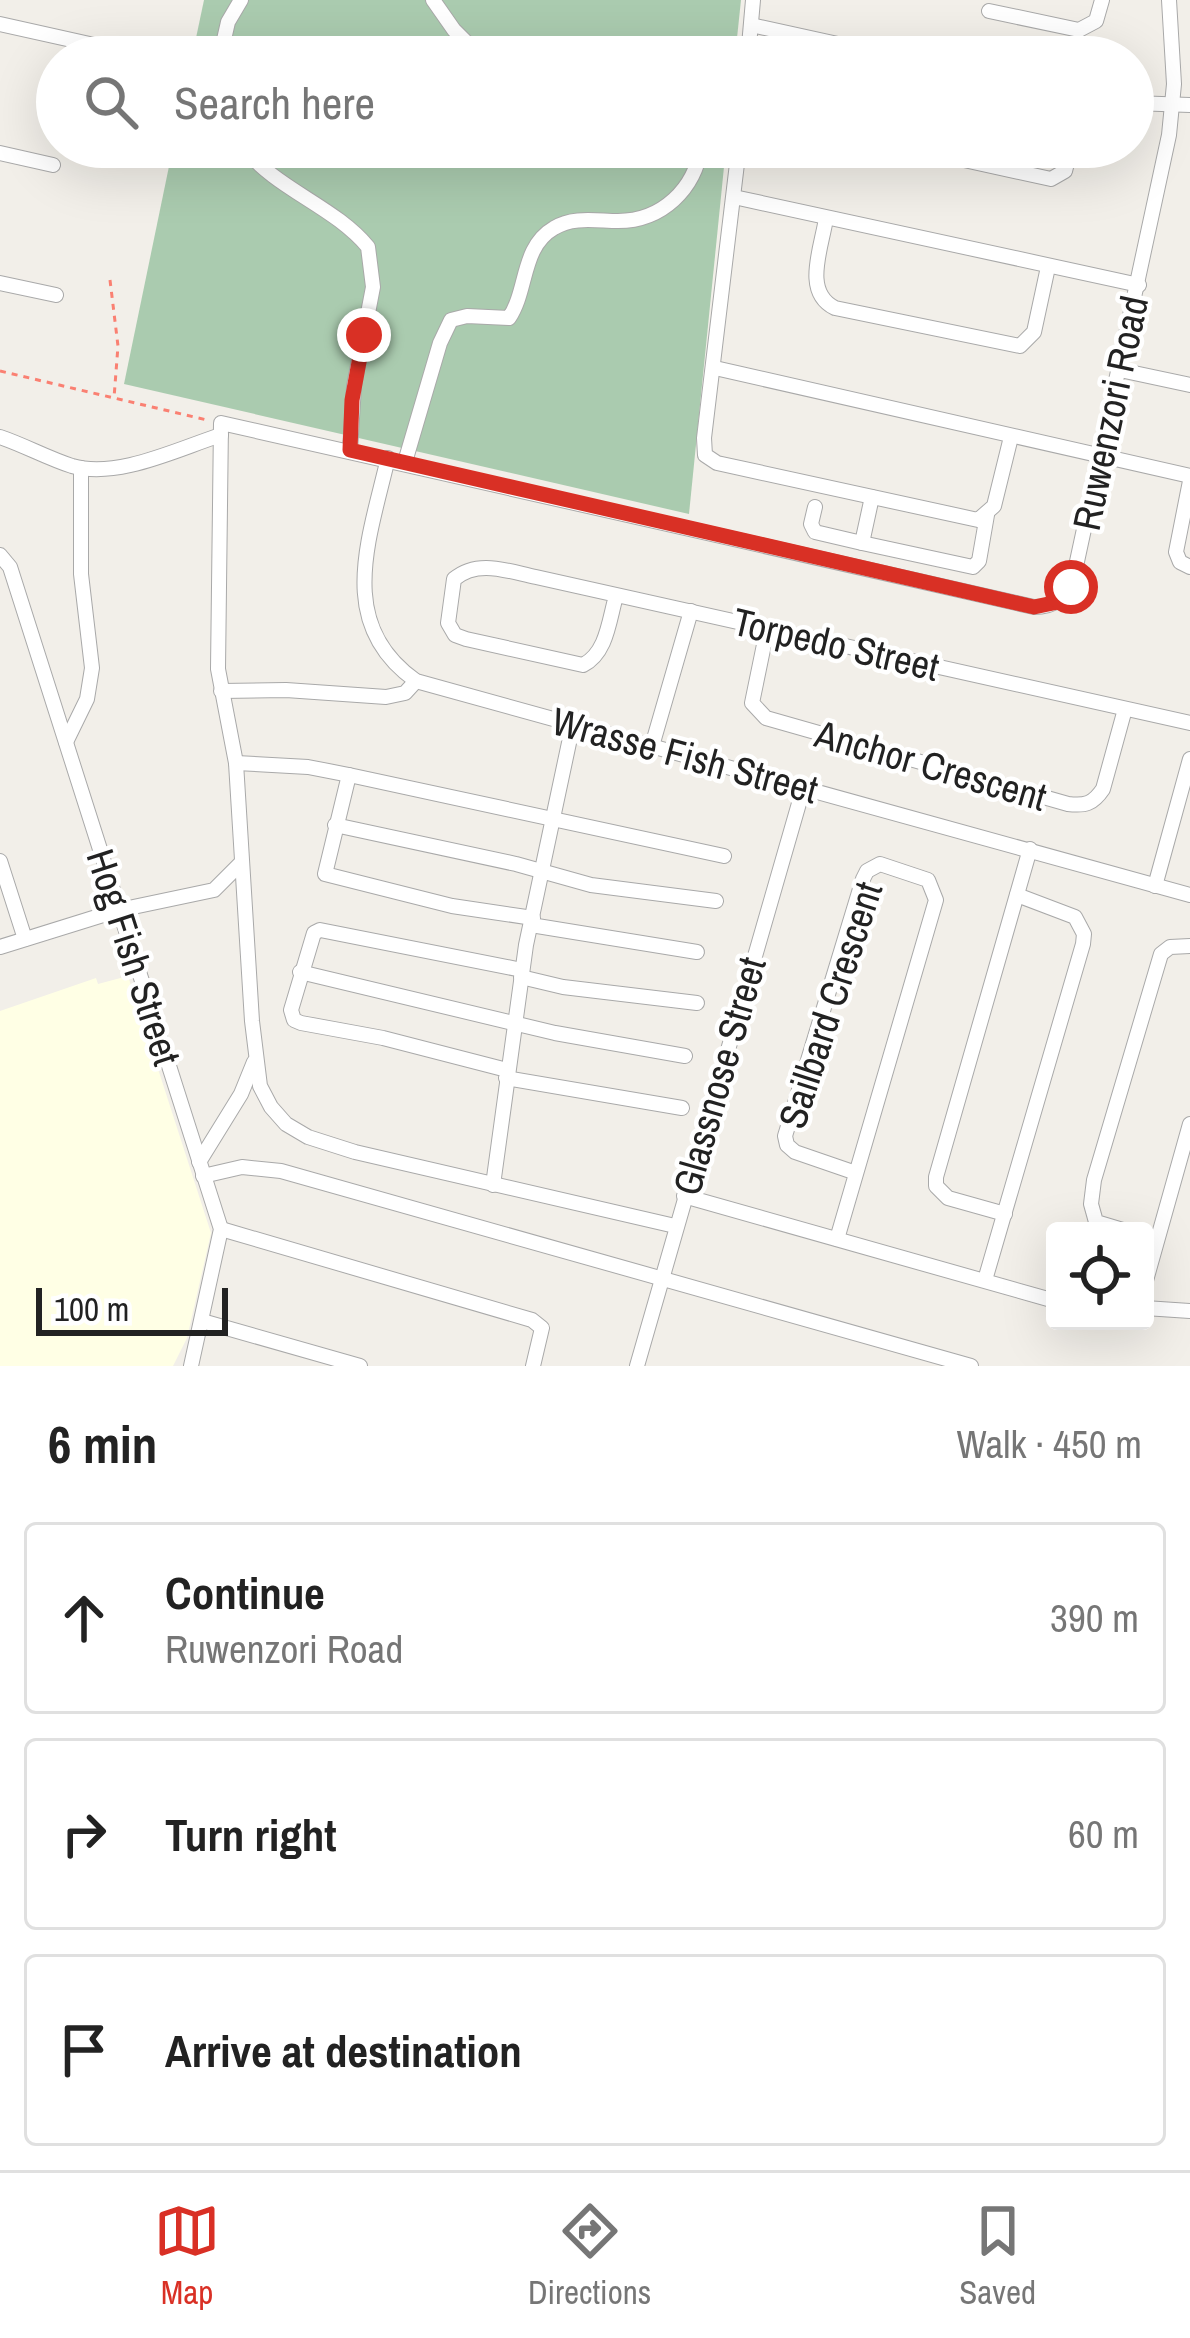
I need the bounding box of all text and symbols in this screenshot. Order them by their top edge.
search box [36,36,1154,168]
icon: search [78,69,144,135]
text: Search here [174,72,375,133]
street label: Ruwenzori Road [1060,291,1160,535]
route end [337,308,391,362]
route start [1044,560,1098,614]
street label: Torpedo Street [728,595,944,693]
street label: Wrasse Fish Street [546,695,824,815]
street label: Anchor Crescent [808,707,1053,823]
street label: Hog Fish Street [75,842,193,1072]
street label: Sailbard Crescent [766,875,894,1135]
street label: Glassnose Street [660,951,778,1201]
map controls [1046,1222,1154,1330]
button: locate [1046,1222,1154,1330]
scale bar [36,1282,228,1335]
text: 100 m [54,1287,129,1331]
text: 6 min [48,1410,157,1479]
text: Walk · 450 m [957,1418,1142,1470]
text: Continue [165,1562,325,1623]
icon: ahead [51,1585,117,1651]
text: 390 m [1050,1592,1139,1644]
text: Ruwenzori Road [165,1623,403,1675]
icon: right [51,1801,117,1867]
text: Turn right [165,1804,337,1865]
text: 60 m [1068,1808,1139,1860]
icon: arrive [51,2017,117,2083]
text: Arrive at destination [165,2020,522,2081]
tab: Map [154,2198,220,2314]
tab: Directions [528,2198,651,2314]
tab: Saved [959,2198,1036,2314]

